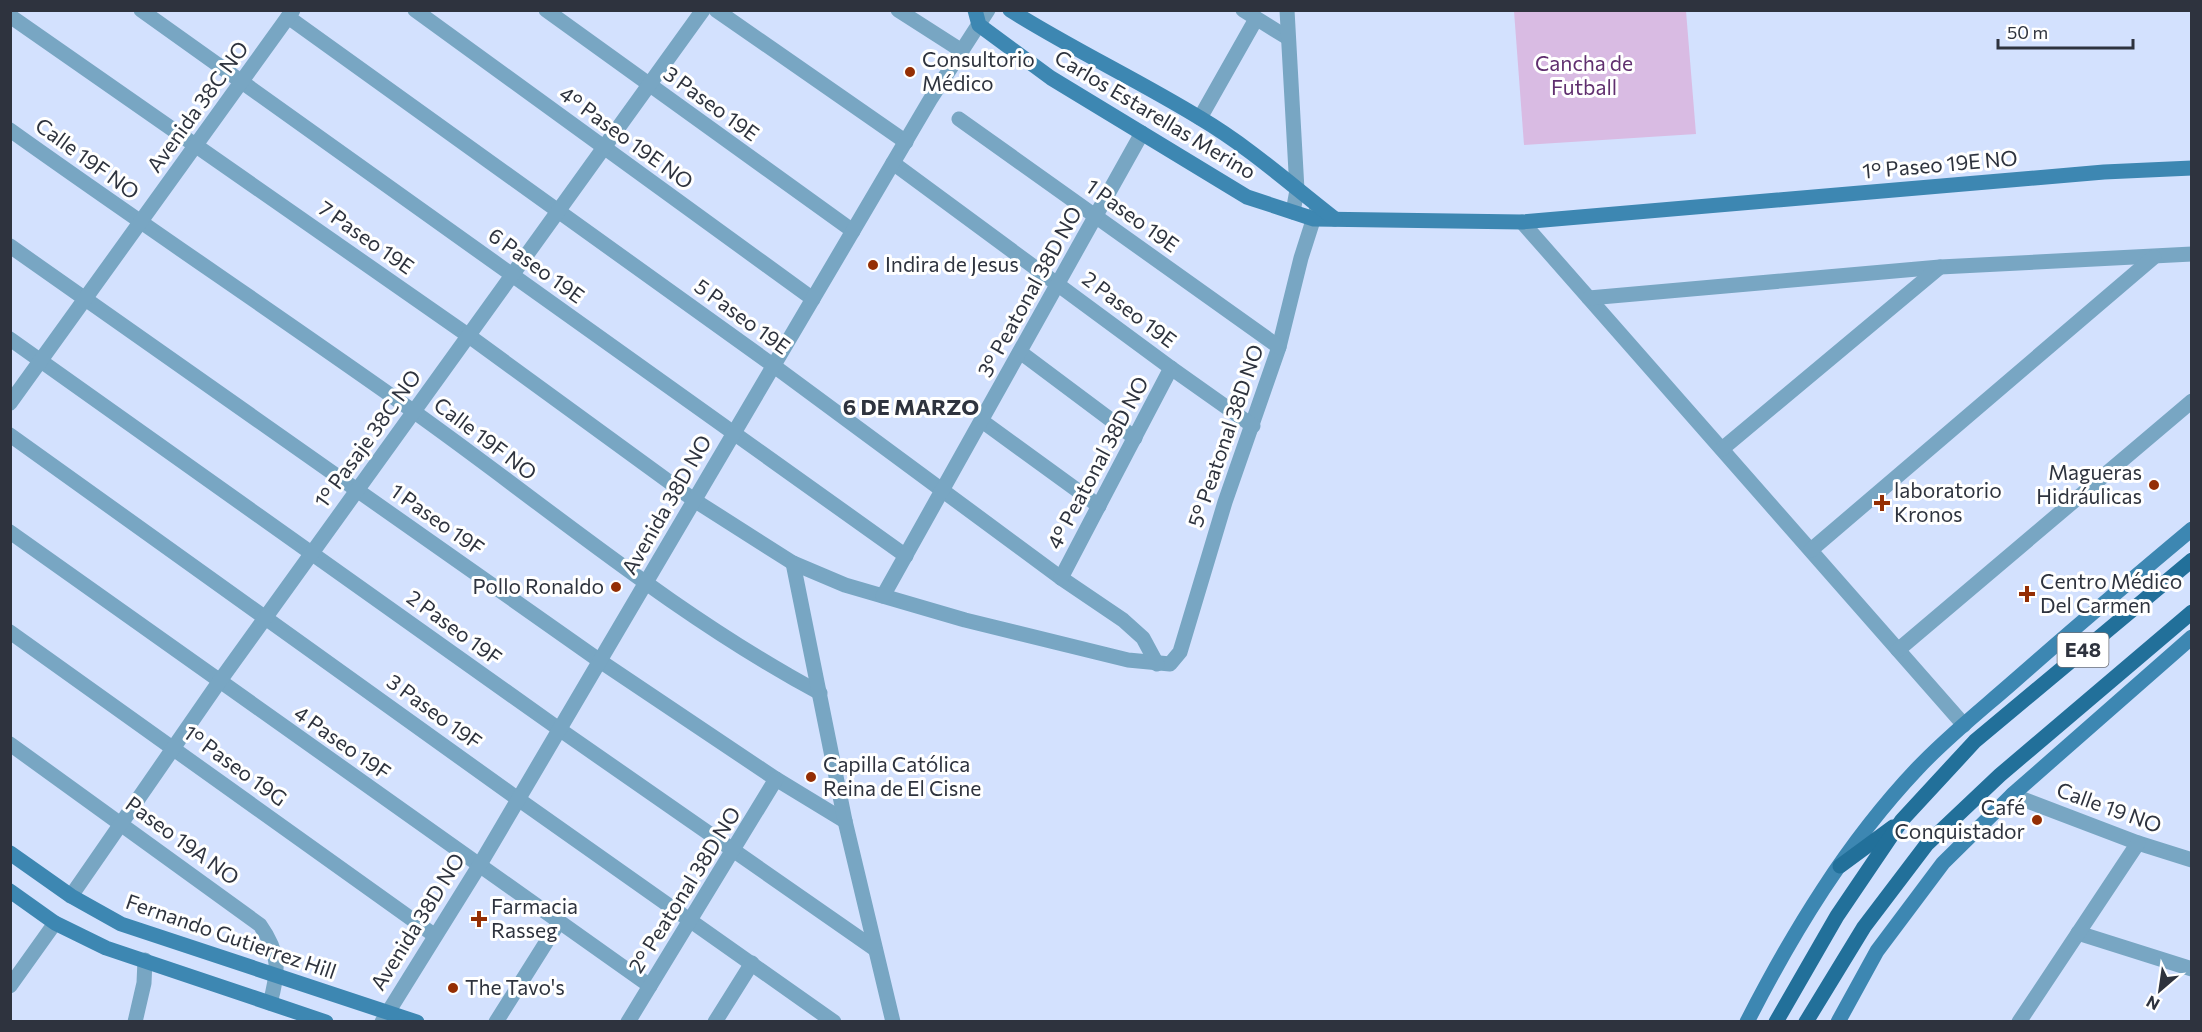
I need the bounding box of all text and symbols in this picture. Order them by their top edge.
scale bar [1998,12,2133,50]
text: 50 m [2007,21,2048,43]
street label: Avenida 38C NO [141,36,253,177]
street label: Carlos Estarellas Merino [1051,44,1261,184]
place label: Consultorio Médico [922,46,1035,95]
park label: Cancha de Futball [1535,50,1633,99]
street label: 3 Paseo 19E [659,60,764,146]
marker: Consultorio Médico [903,65,917,79]
street label: 4° Paseo 19E NO [555,80,699,194]
street label: Calle 19F NO [31,112,145,204]
street label: 1° Paseo 19E NO [1861,144,2018,183]
street label: 1 Paseo 19E [1082,173,1184,257]
street label: 7 Paseo 19E [314,195,419,279]
street label: 3° Peatonal 38D NO [971,202,1086,381]
street label: 6 Paseo 19E [484,222,590,308]
place label: Indira de Jesus [885,251,1019,276]
marker: Indira de Jesus [866,258,880,272]
street label: 2 Paseo 19E [1078,265,1182,352]
street label: 5 Paseo 19E [690,273,795,359]
street label: 5° Peatonal 38D NO [1182,341,1268,530]
street label: 1° Pasaje 38C NO [308,364,425,512]
street label: 4° Peatonal 38D NO [1041,372,1153,553]
street label: Calle 19F NO [430,391,542,484]
district label: 6 DE MARZO [843,393,979,420]
street label: Avenida 38D NO [616,430,716,578]
place label: Magueras Hidráulicas [2036,459,2142,508]
place label: laboratorio Kronos [1894,477,2002,526]
street label: 1 Paseo 19F [386,478,489,560]
marker: Magueras Hidráulicas [2147,478,2161,492]
marker: laboratorio Kronos [1875,496,1889,510]
place label: Centro Médico Del Carmen [2040,568,2182,617]
place label: Pollo Ronaldo [472,573,604,598]
marker: Pollo Ronaldo [609,580,623,594]
street label: 2 Paseo 19F [403,584,507,669]
marker: Centro Médico Del Carmen [2018,585,2036,603]
road number: E48 [2058,633,2108,667]
street label: 3 Paseo 19F [383,668,487,754]
street label: 4 Paseo 19F [290,699,396,784]
street label: 1° Paseo 19G [179,719,292,811]
place label: Capilla Católica Reina de El Cisne [823,751,981,800]
marker: Capilla Católica Reina de El Cisne [804,770,818,784]
street label: Calle 19 NO [2054,776,2165,837]
street label: Paseo 19A NO [121,790,244,889]
place label: Café Conquistador [1894,794,2025,843]
street label: 2° Peatonal 38D NO [622,802,745,977]
marker: Café Conquistador [2030,813,2044,827]
street label: Avenida 38D NO [365,848,469,994]
street label: Fernando Gutierrez Hill [123,888,340,983]
place label: Farmacia Rasseg [491,893,578,942]
marker: Farmacia Rasseg [472,912,486,926]
north arrow [2130,960,2190,1020]
place label: The Tavo's [465,974,565,999]
marker: The Tavo's [446,981,460,995]
text: N [2143,992,2162,1015]

